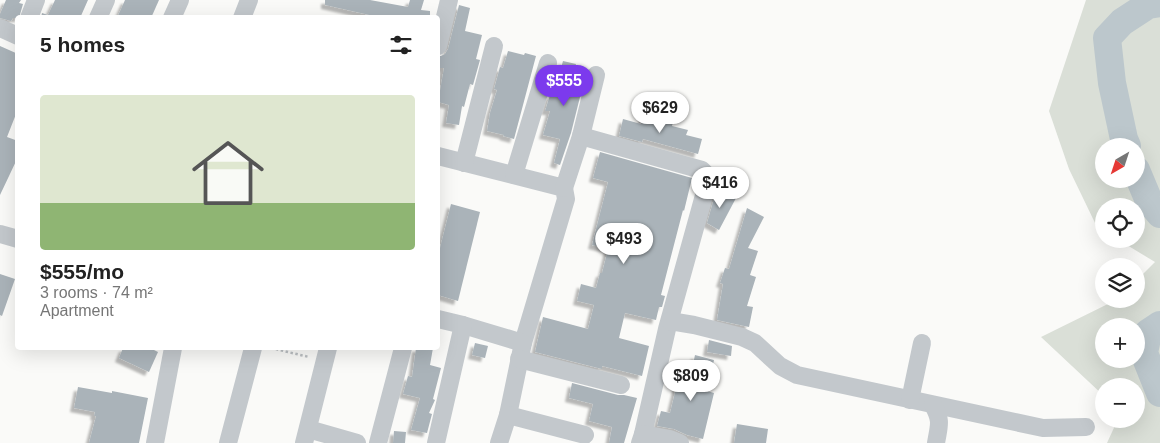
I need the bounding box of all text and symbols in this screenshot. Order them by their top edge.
icon: filters [387,31,415,59]
text: 5 homes [40,33,125,56]
pin: $555 [534,64,594,107]
text: $555 [546,72,582,89]
pin: $629 [630,92,690,134]
text: $629 [642,99,678,116]
icon: home [183,128,273,218]
north arrow [1095,138,1145,188]
map controls [1095,138,1145,428]
pin: $416 [690,166,750,209]
text: $416 [702,174,738,191]
button: locate [1095,198,1145,248]
pin: $493 [594,222,654,265]
text: $493 [606,230,642,247]
button: layers [1095,258,1145,308]
text: $555/mo [40,260,124,283]
text: 3 rooms · 74 m² [40,284,153,301]
text: Apartment [40,302,114,319]
button: + [1095,318,1145,368]
pin: $809 [661,360,721,402]
text: $809 [673,367,709,384]
button: − [1095,378,1145,428]

